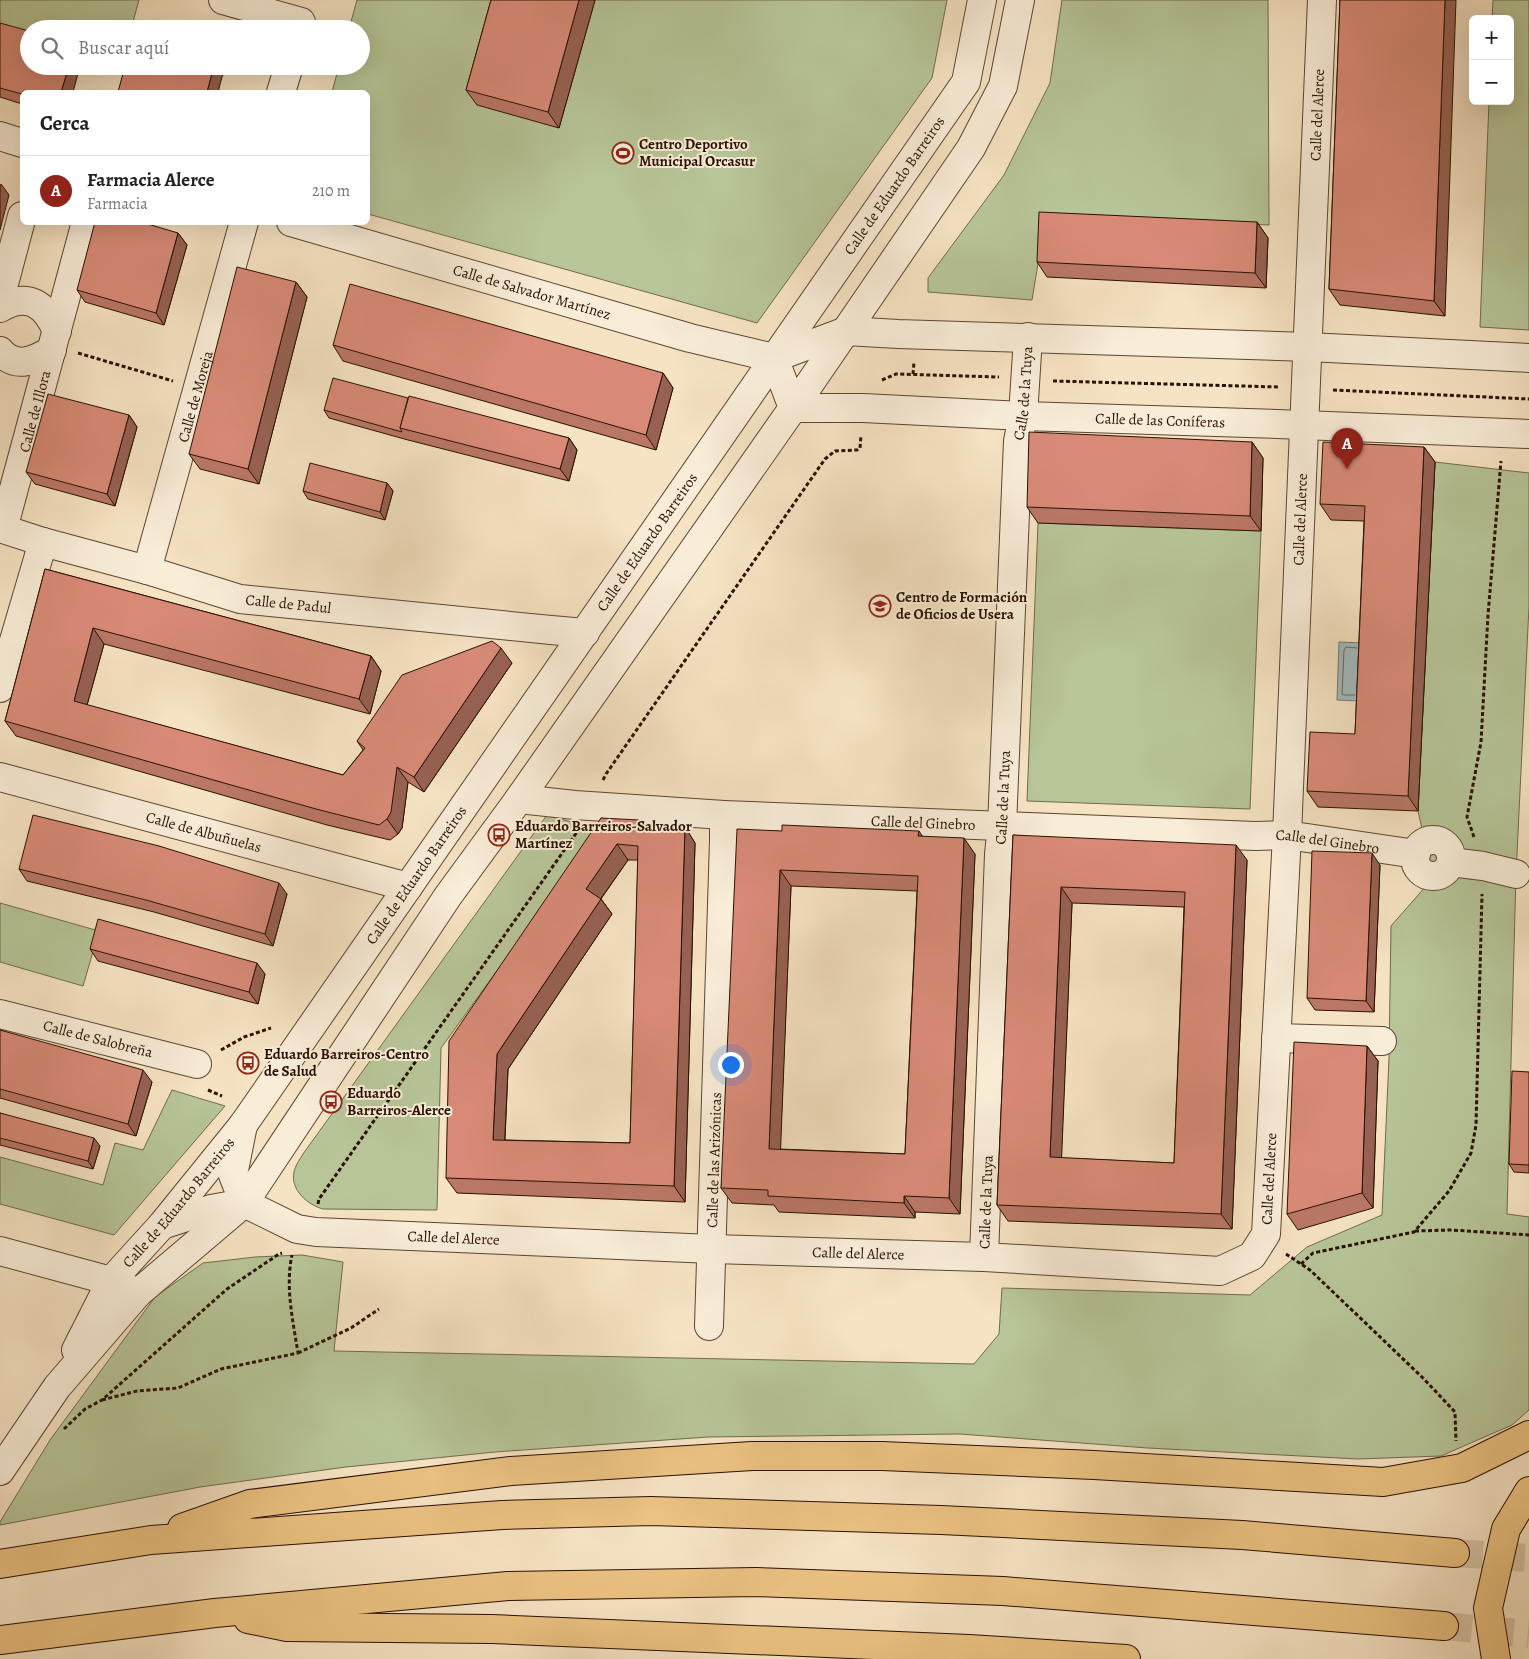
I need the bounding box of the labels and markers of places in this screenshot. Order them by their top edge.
place label: Centro Deportivo Municipal Orcasur [639,134,755,171]
sports icon: Centro Deportivo Municipal Orcasur [611,141,635,165]
pin: A [1331,428,1363,469]
place label: Centro de Formación de Oficios de Usera [896,587,1028,624]
school or university icon: Centro de Formación de Oficios de Usera [868,594,892,618]
place label: Eduardo Barreiros-Salvador Martínez [515,816,692,853]
bus stop icon: Eduardo Barreiros-Salvador Martínez [487,823,511,847]
place label: Eduardo Barreiros-Centro de Salud [264,1044,429,1081]
bus stop icon: Eduardo Barreiros-Centro de Salud [236,1051,260,1075]
place label: Eduardo Barreiros-Alerce [347,1083,451,1120]
bus stop icon: Eduardo Barreiros-Alerce [319,1090,343,1114]

